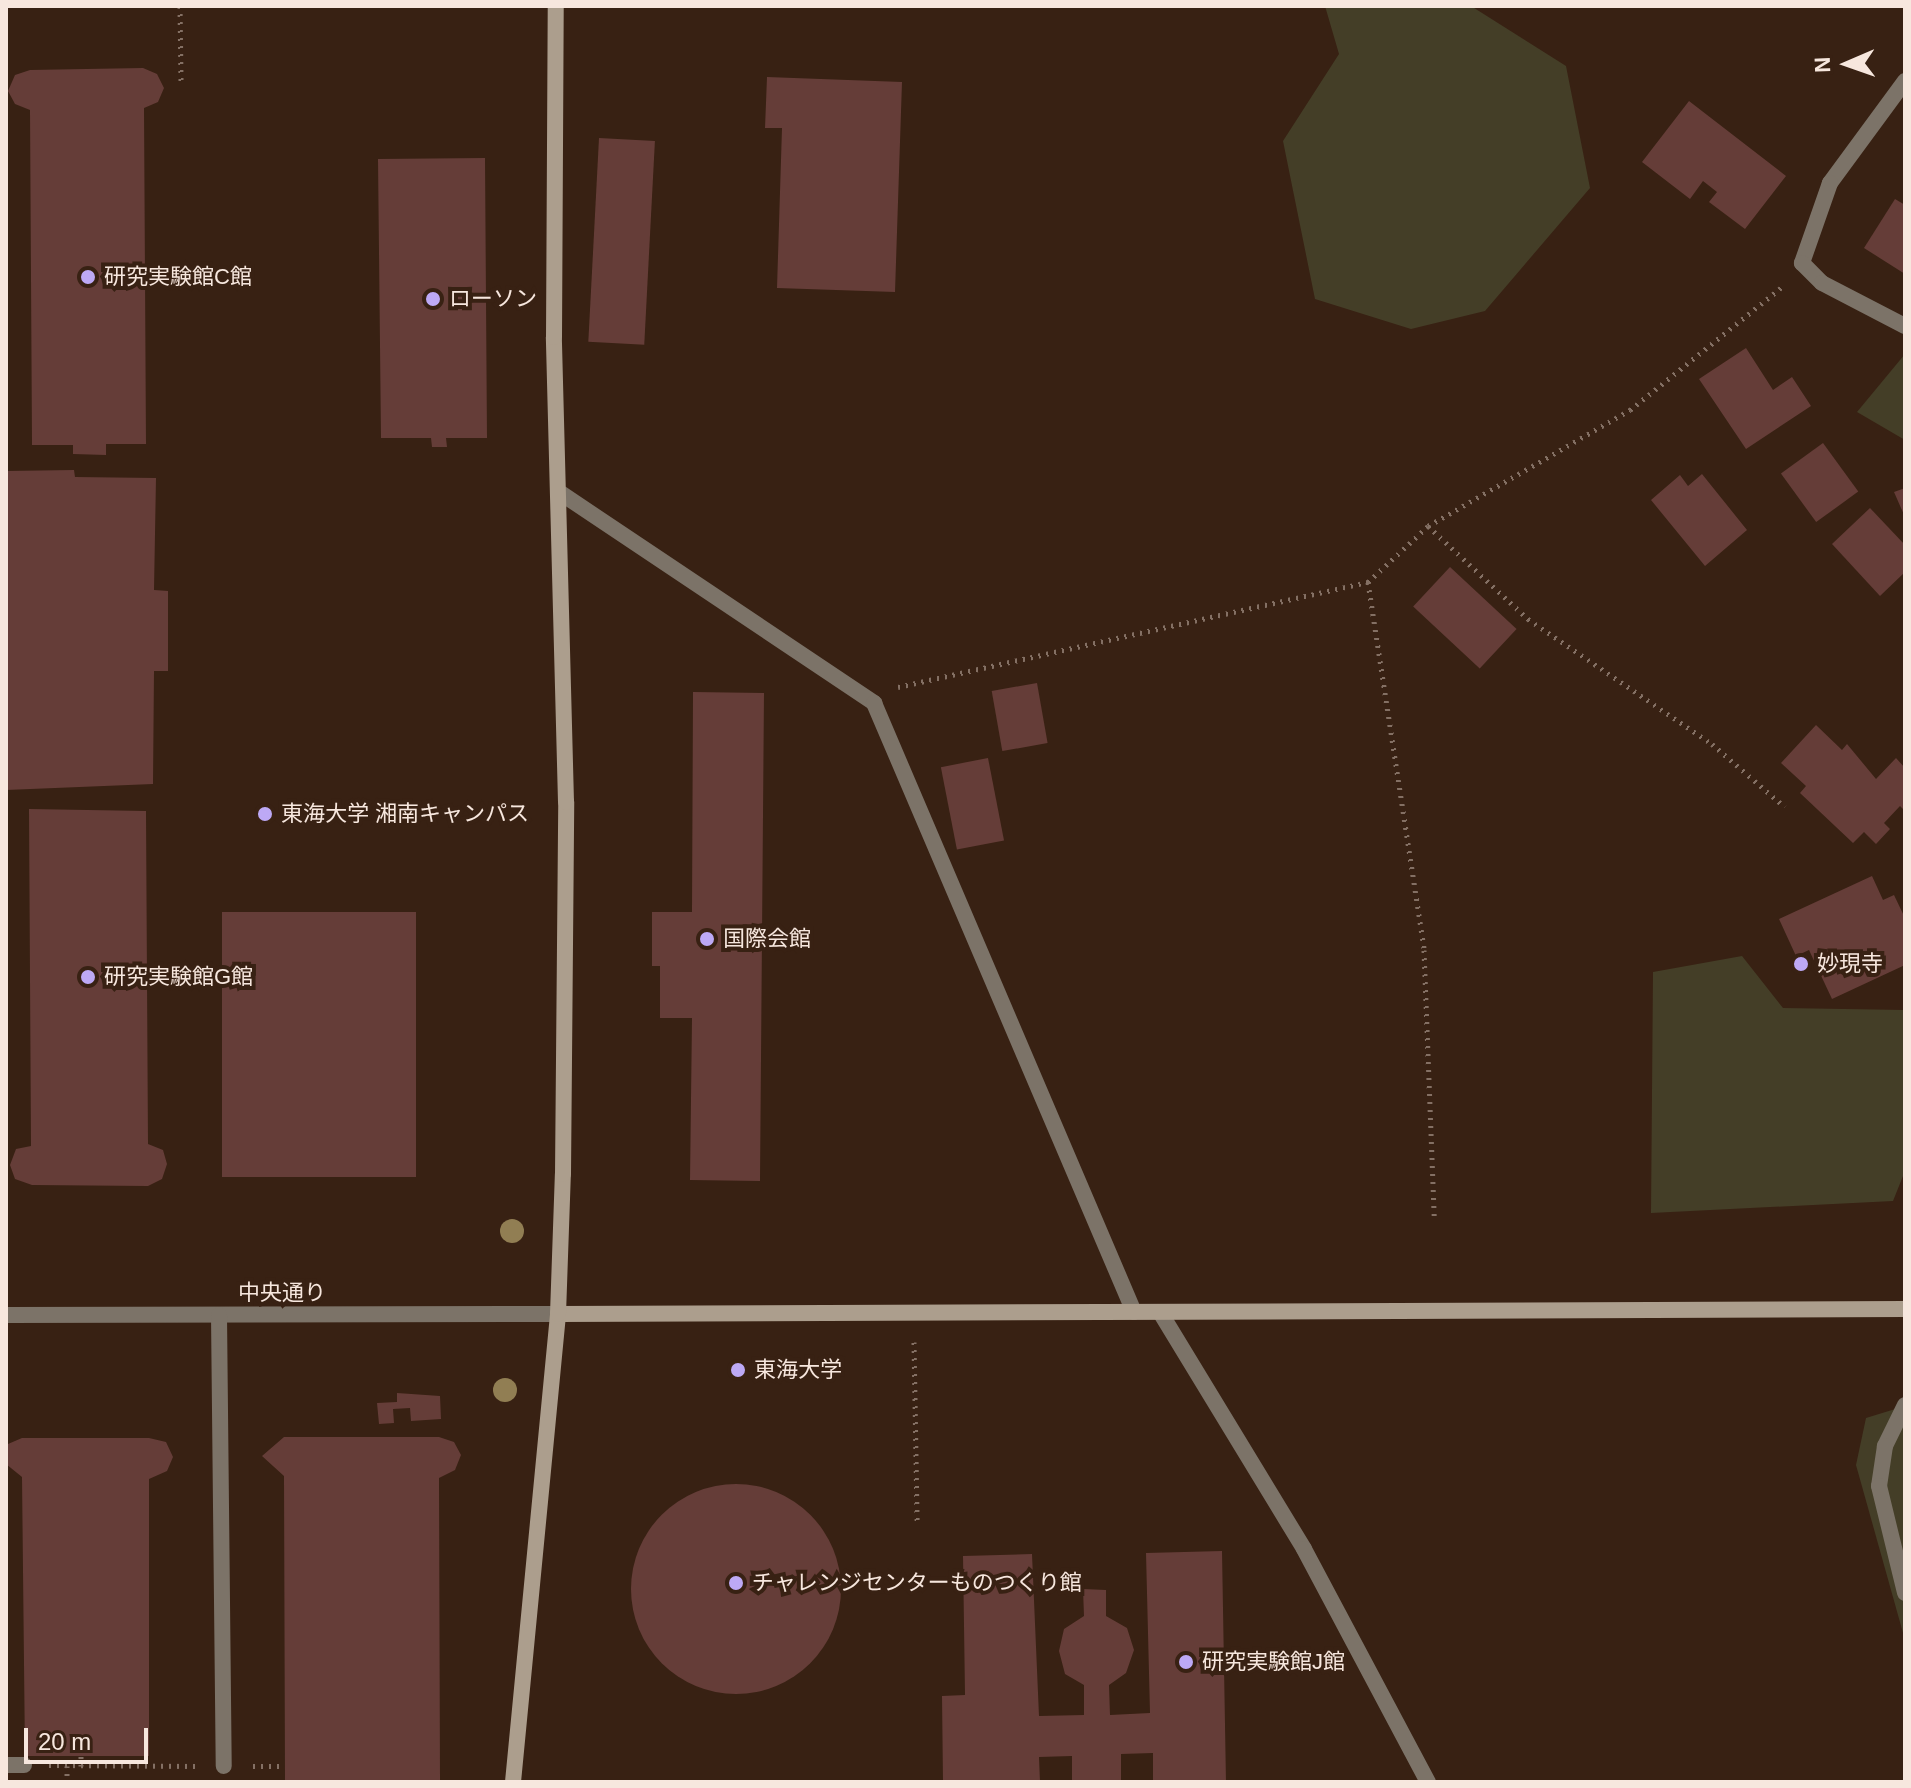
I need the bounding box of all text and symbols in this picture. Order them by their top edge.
north arrow [1807,24,1887,104]
text: N [1810,56,1835,73]
place label: 研究実験館C館 [104,264,252,290]
marker: 研究実験館C館 [79,268,97,286]
place label: ローソン [449,286,537,312]
marker: ローソン [424,290,442,308]
place label: 東海大学 湘南キャンパス [281,801,529,827]
marker: 東海大学 湘南キャンパス [256,805,274,823]
place label: 国際会館 [723,926,811,952]
marker: 国際会館 [698,930,716,948]
place label: 妙現寺 [1817,951,1883,977]
marker: 妙現寺 [1792,955,1810,973]
place label: 研究実験館G館 [104,964,253,990]
marker: 研究実験館G館 [79,968,97,986]
street label: 中央通り [238,1280,326,1306]
place label: 東海大学 [754,1357,842,1383]
marker: 東海大学 [729,1361,747,1379]
place label: チャレンジセンターものつくり館 [752,1570,1082,1596]
marker: チャレンジセンターものつくり館 [727,1574,745,1592]
place label: 研究実験館J館 [1202,1649,1345,1675]
marker: 研究実験館J館 [1177,1653,1195,1671]
scale bar [28,1712,152,1762]
text: 20 m [38,1728,91,1755]

